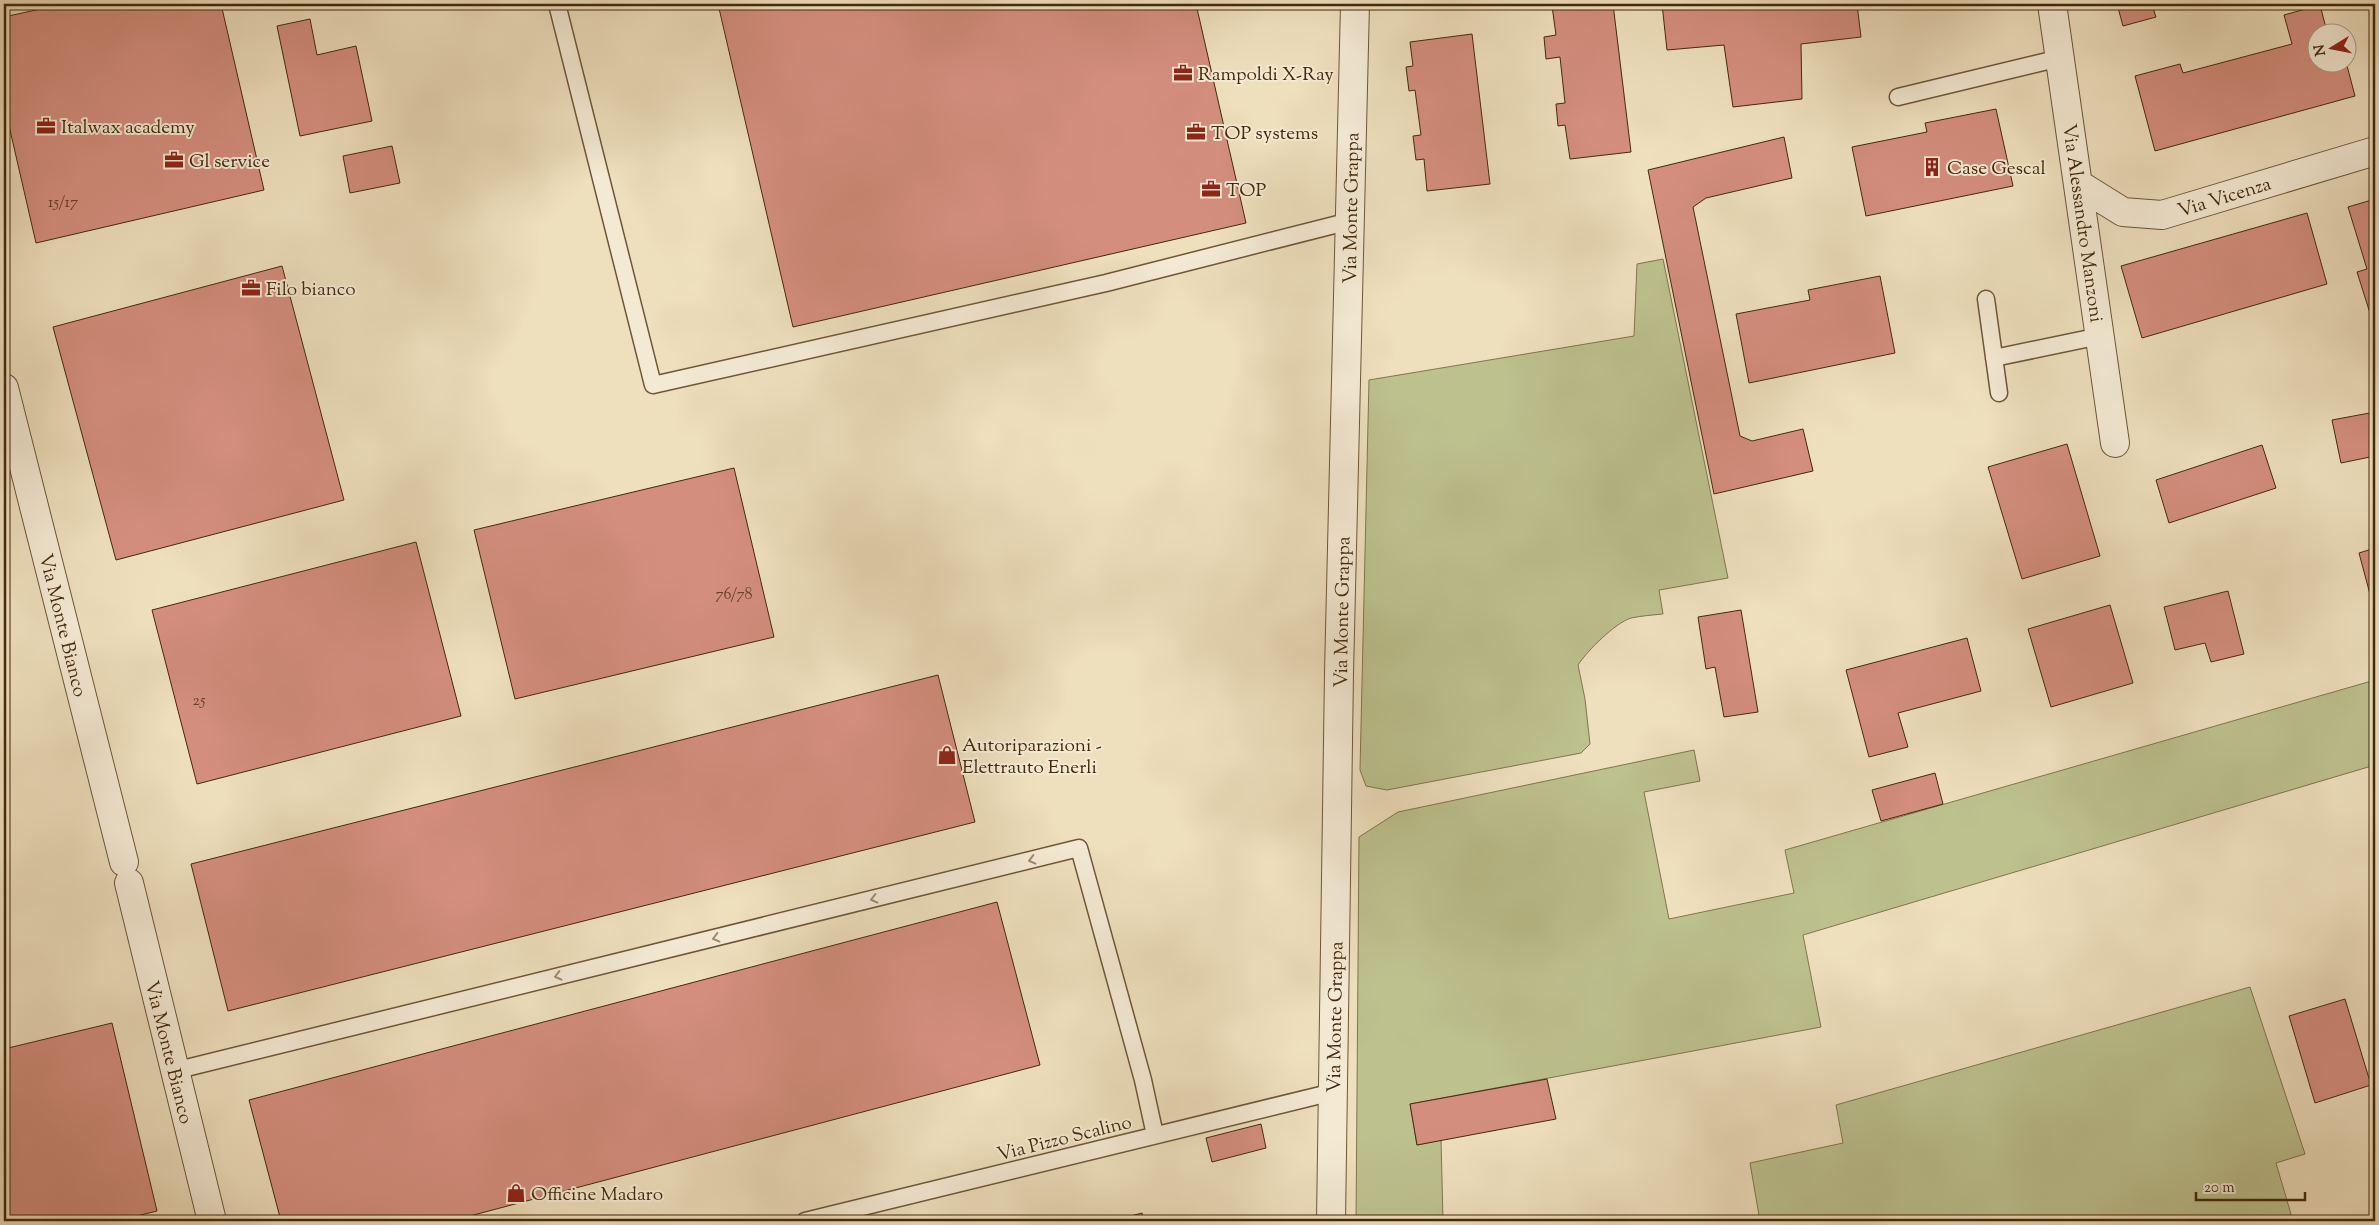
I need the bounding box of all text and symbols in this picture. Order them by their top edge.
north arrow [2306,22,2356,72]
text: N [2310,43,2332,57]
office icon: Rampoldi X-Ray [1172,62,1194,84]
place label: Rampoldi X-Ray [1198,62,1334,89]
office icon: Italwax academy [35,115,57,137]
place label: Italwax academy [61,115,195,142]
office icon: TOP systems [1185,121,1207,143]
place label: TOP systems [1211,121,1318,148]
street label: Via Alessandro Manzoni [2054,122,2109,324]
street label: Via Monte Grappa [1338,132,1367,284]
office icon: Gl service [163,149,185,171]
place label: Gl service [189,149,270,176]
building icon: Case Gescal [1921,156,1943,178]
place label: Case Gescal [1947,156,2046,183]
street label: Via Vicenza [2175,171,2275,225]
office icon: TOP [1200,178,1222,200]
place label: TOP [1226,178,1267,205]
house number: 15/17 [48,192,78,215]
office icon: Filo bianco [240,277,262,299]
place label: Filo bianco [266,277,356,304]
street label: Via Monte Grappa [1329,536,1358,688]
street label: Via Monte Bianco [31,551,92,700]
house number: 76/78 [715,584,753,607]
house number: 25 [193,690,206,713]
place label: Autoriparazioni - Elettrauto Enerli [962,733,1102,782]
shop icon: Autoriparazioni - Elettrauto Enerli [936,744,958,766]
one-way arrow [1027,854,1036,865]
one-way arrow [869,893,878,904]
one-way arrow [713,932,721,942]
street label: Via Monte Grappa [1322,941,1351,1093]
one-way arrow [554,970,563,981]
street label: Via Monte Bianco [137,978,198,1127]
street label: Via Pizzo Scalino [994,1110,1135,1169]
scale bar [2196,1170,2305,1202]
text: 20 m [2204,1178,2235,1199]
shop icon: Officine Madaro [505,1182,527,1204]
place label: Officine Madaro [531,1182,663,1209]

